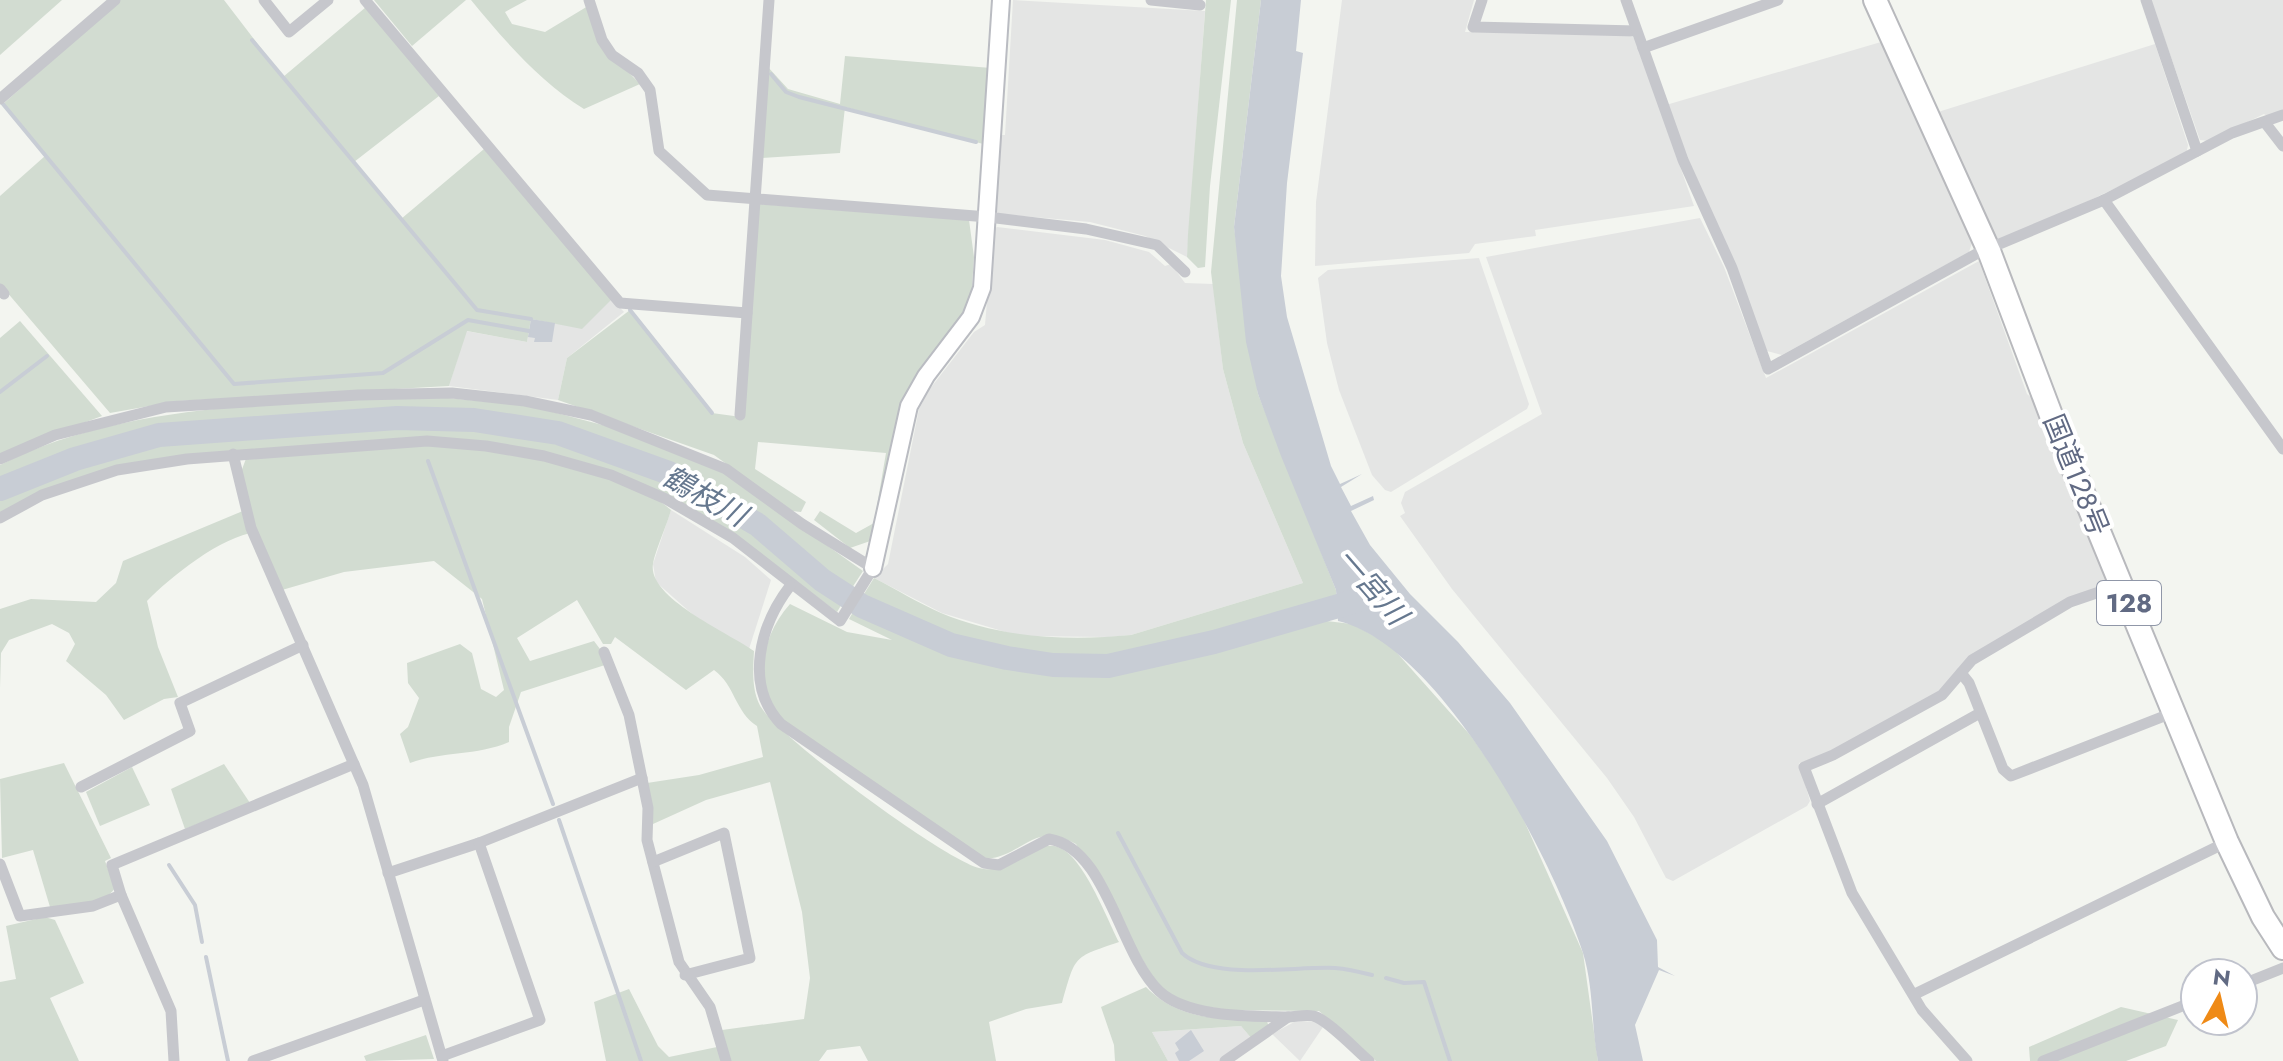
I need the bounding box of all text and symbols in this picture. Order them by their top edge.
street label: 国道128号 [2033,408,2119,542]
water label: 鶴枝川 [655,455,757,538]
water label: 一宮川 [1326,538,1420,636]
road number: 128 [2097,581,2161,625]
north arrow [2179,957,2259,1037]
text: N [2211,960,2233,994]

